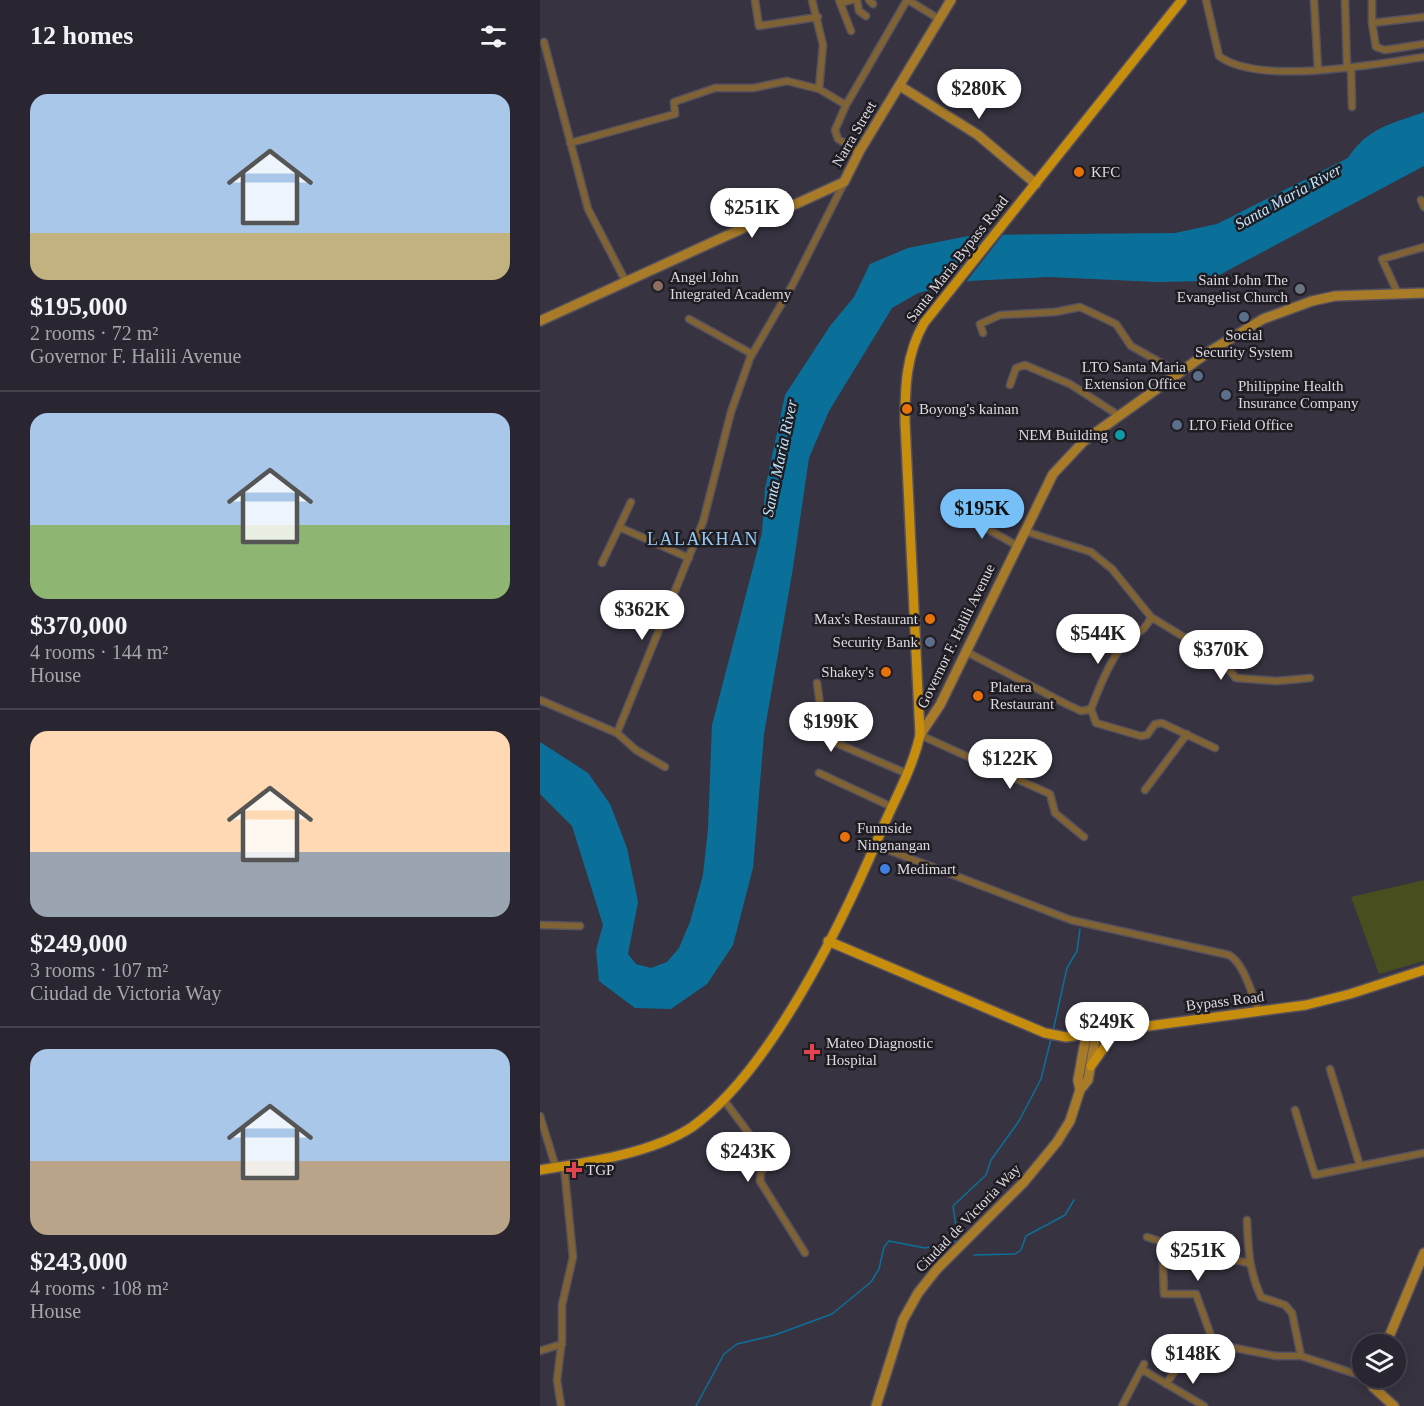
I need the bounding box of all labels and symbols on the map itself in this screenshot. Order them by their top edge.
pin: $280K [937,69,1021,120]
street label: Narra Street [829,98,880,170]
water label: Santa Maria River [1232,160,1345,233]
place label: KFC [1091,164,1120,180]
marker: KFC [1072,165,1086,179]
pin: $251K [710,188,794,239]
street label: Santa Maria Bypass Road [903,192,1011,325]
place label: Angel John Integrated Academy [670,269,792,302]
place label: Saint John The Evangelist Church [1177,272,1288,305]
marker: Angel John Integrated Academy [651,279,665,293]
marker: Saint John The Evangelist Church [1293,282,1307,296]
marker: Social Security System [1237,310,1251,324]
place label: Social Security System [1195,327,1293,360]
place label: LTO Santa Maria Extension Office [1082,359,1186,392]
marker: LTO Santa Maria Extension Office [1191,369,1205,383]
place label: Philippine Health Insurance Company [1238,378,1359,411]
marker: Philippine Health Insurance Company [1219,388,1233,402]
water label: Santa Maria River [759,397,800,518]
place label: Boyong's kainan [919,401,1019,417]
marker: Boyong's kainan [900,402,914,416]
place label: LTO Field Office [1189,417,1293,433]
marker: LTO Field Office [1170,418,1184,432]
place label: NEM Building [1018,427,1108,443]
marker: NEM Building [1113,428,1127,442]
pin: $195K [940,489,1024,540]
district label: LALAKHAN [647,529,759,549]
street label: Governor F. Halili Avenue [914,561,998,711]
pin: $362K [600,590,684,641]
place label: Max's Restaurant [814,611,919,627]
marker: Max's Restaurant [923,612,937,626]
pin: $544K [1056,614,1140,665]
pin: $370K [1179,630,1263,681]
place label: Security Bank [833,634,918,650]
marker: Security Bank [923,635,937,649]
place label: Shakey's [821,664,874,680]
marker: Shakey's [879,665,893,679]
place label: Platera Restaurant [990,679,1055,712]
marker: Platera Restaurant [971,689,985,703]
pin: $199K [789,702,873,753]
pin: $122K [968,739,1052,790]
place label: Funnside Ningnangan [857,820,931,853]
marker: Funnside Ningnangan [838,830,852,844]
place label: Medimart [897,861,957,877]
marker: Medimart [878,862,892,876]
street label: Bypass Road [1185,988,1266,1014]
pin: $249K [1065,1002,1149,1053]
place label: Mateo Diagnostic Hospital [826,1035,933,1068]
marker: Mateo Diagnostic Hospital [803,1043,821,1061]
pin: $243K [706,1132,790,1183]
street label: Ciudad de Victoria Way [912,1160,1024,1275]
place label: TGP [586,1162,614,1178]
marker: TGP [567,1163,581,1177]
pin: $251K [1156,1231,1240,1282]
pin: $148K [1151,1334,1235,1385]

